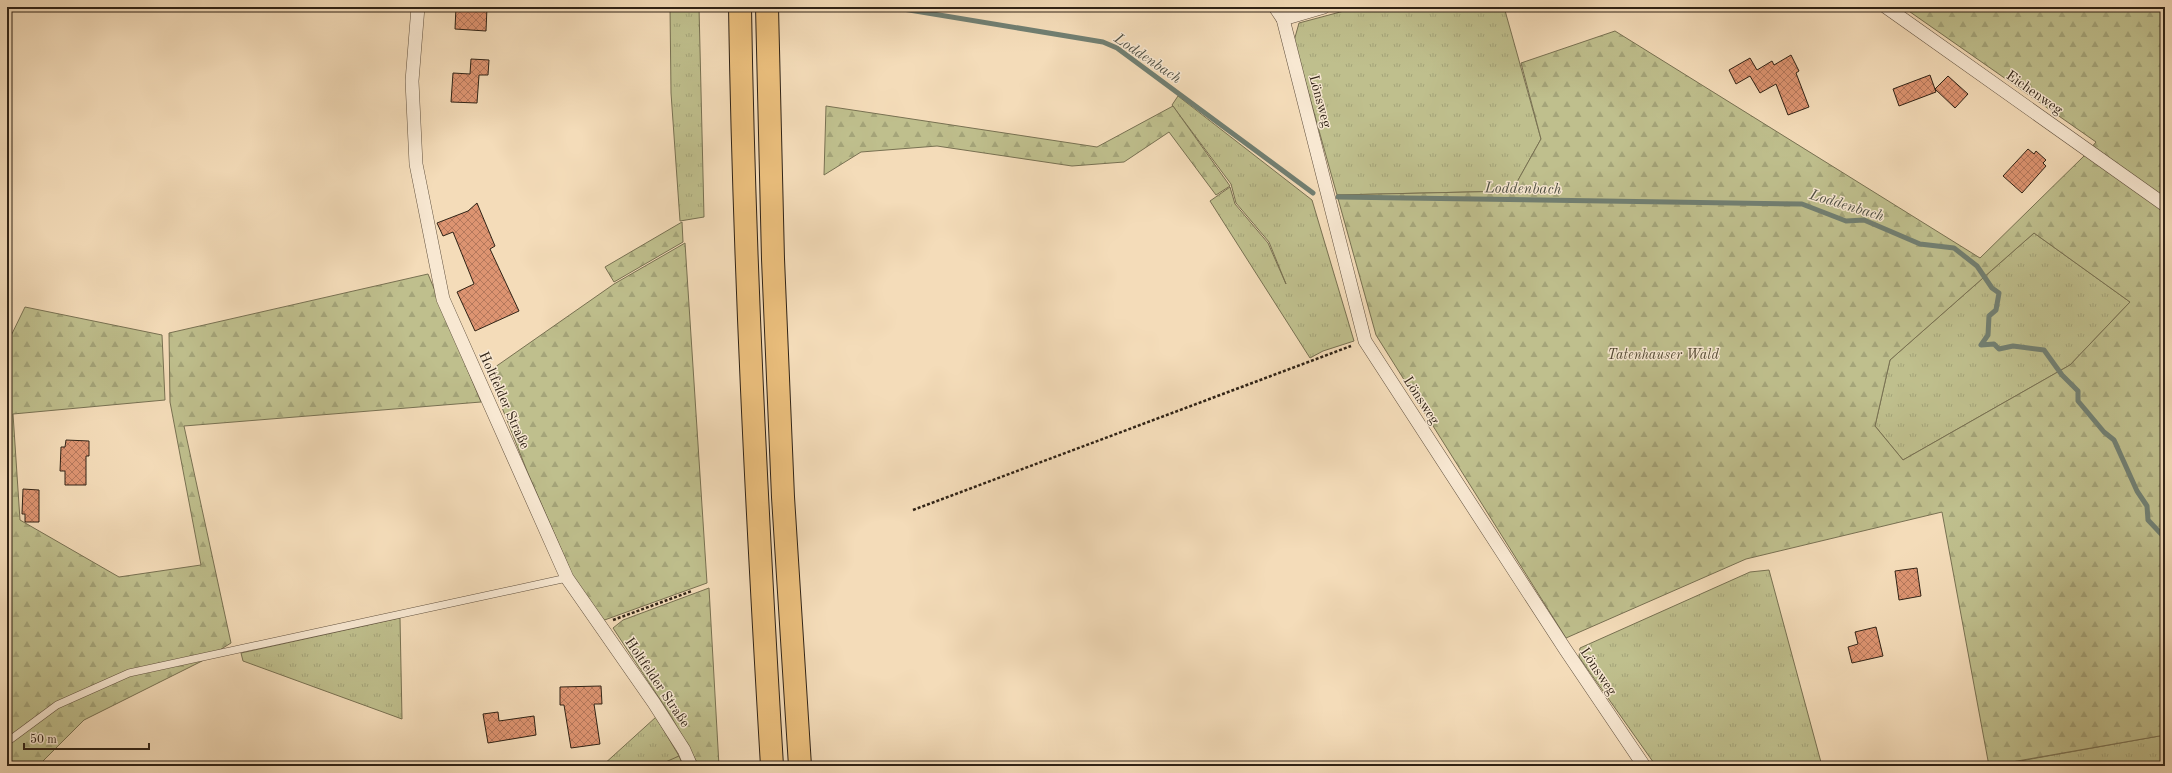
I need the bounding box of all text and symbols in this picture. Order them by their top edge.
water label: Loddenbach [1110,31,1184,87]
street label: Eichenweg [2004,68,2066,118]
street label: Lönsweg [1306,73,1334,130]
water label: Loddenbach [1483,181,1562,198]
water label: Loddenbach [1807,188,1886,225]
park label: Tatenhauser Wald [1607,348,1719,362]
street label: Holtfelder Straße [476,350,532,451]
street label: Lönsweg [1401,374,1442,427]
street label: Holtfelder Straße [622,635,692,730]
street label: Lönsweg [1577,645,1619,698]
scale bar [24,725,149,751]
text: 50 m [30,733,57,746]

